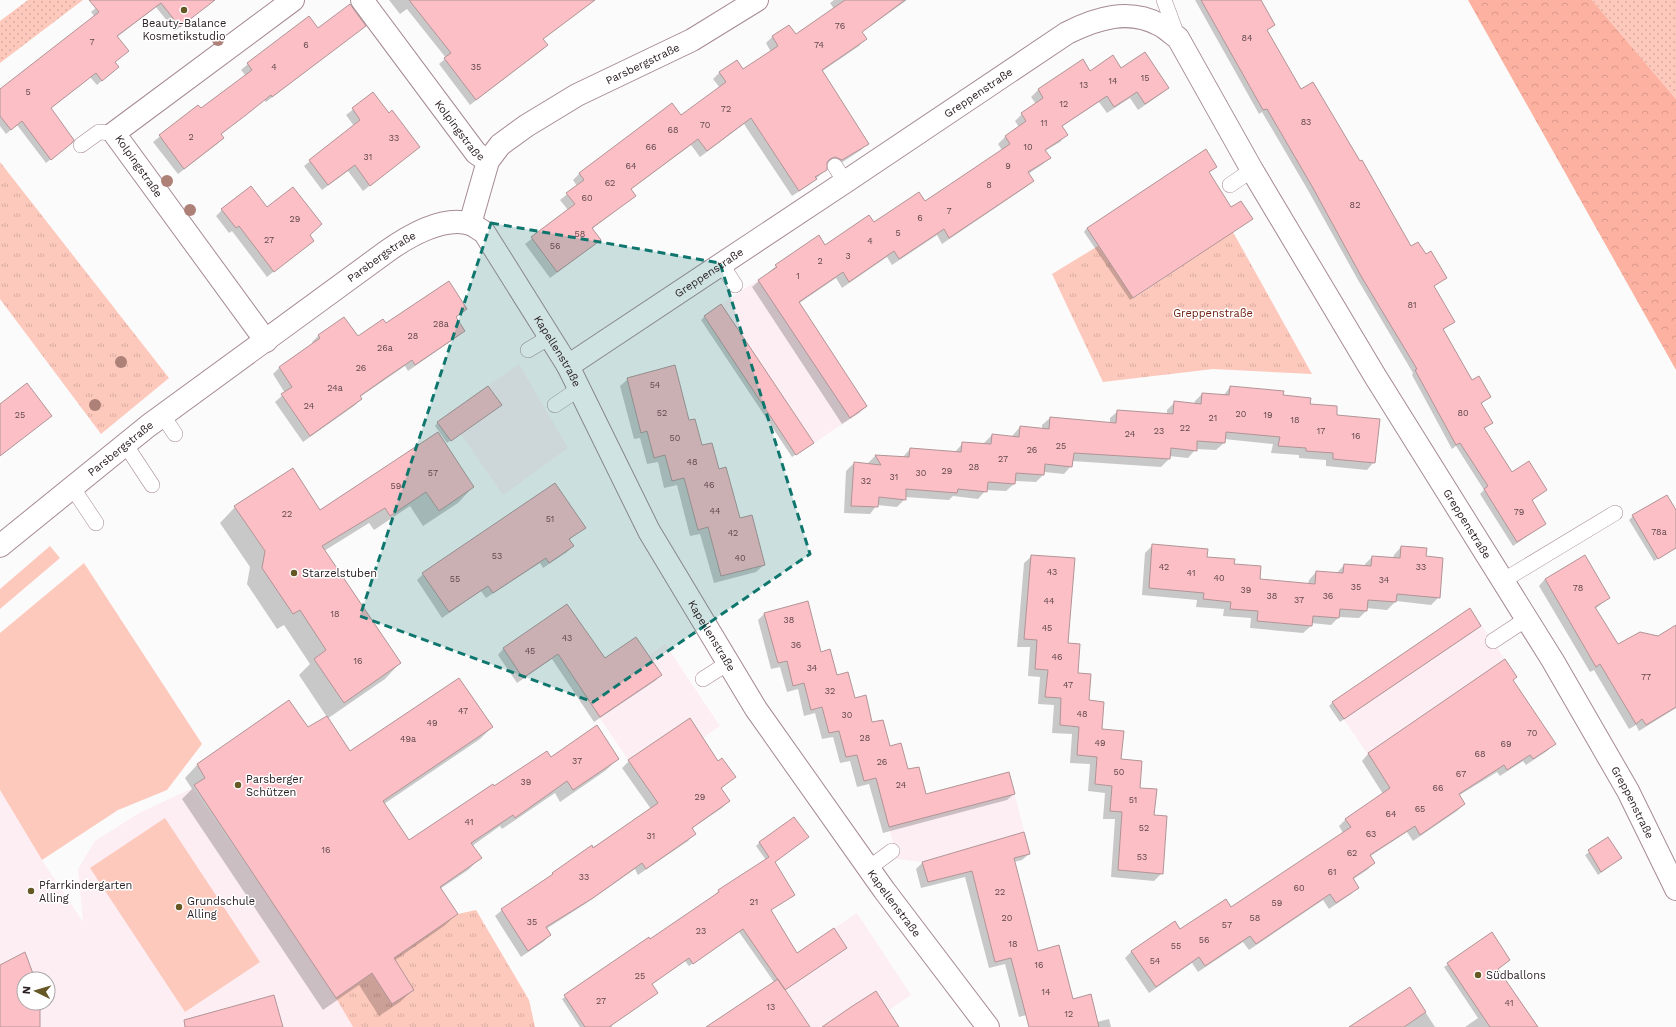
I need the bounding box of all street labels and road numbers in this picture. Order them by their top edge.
street label: Parsbergstraße [604,41,682,87]
street label: Greppenstraße [942,65,1015,121]
street label: Kolpingstraße [432,98,487,164]
street label: Kolpingstraße [112,133,165,200]
street label: Parsbergstraße [345,229,418,285]
street label: Greppenstraße [672,245,746,300]
street label: Kapellenstraße [531,313,583,389]
street label: Parsbergstraße [85,418,156,479]
street label: Greppenstraße [1440,487,1494,561]
street label: Kapellenstraße [685,598,738,674]
street label: Greppenstraße [1608,764,1656,841]
street label: Kapellenstraße [865,867,923,940]

